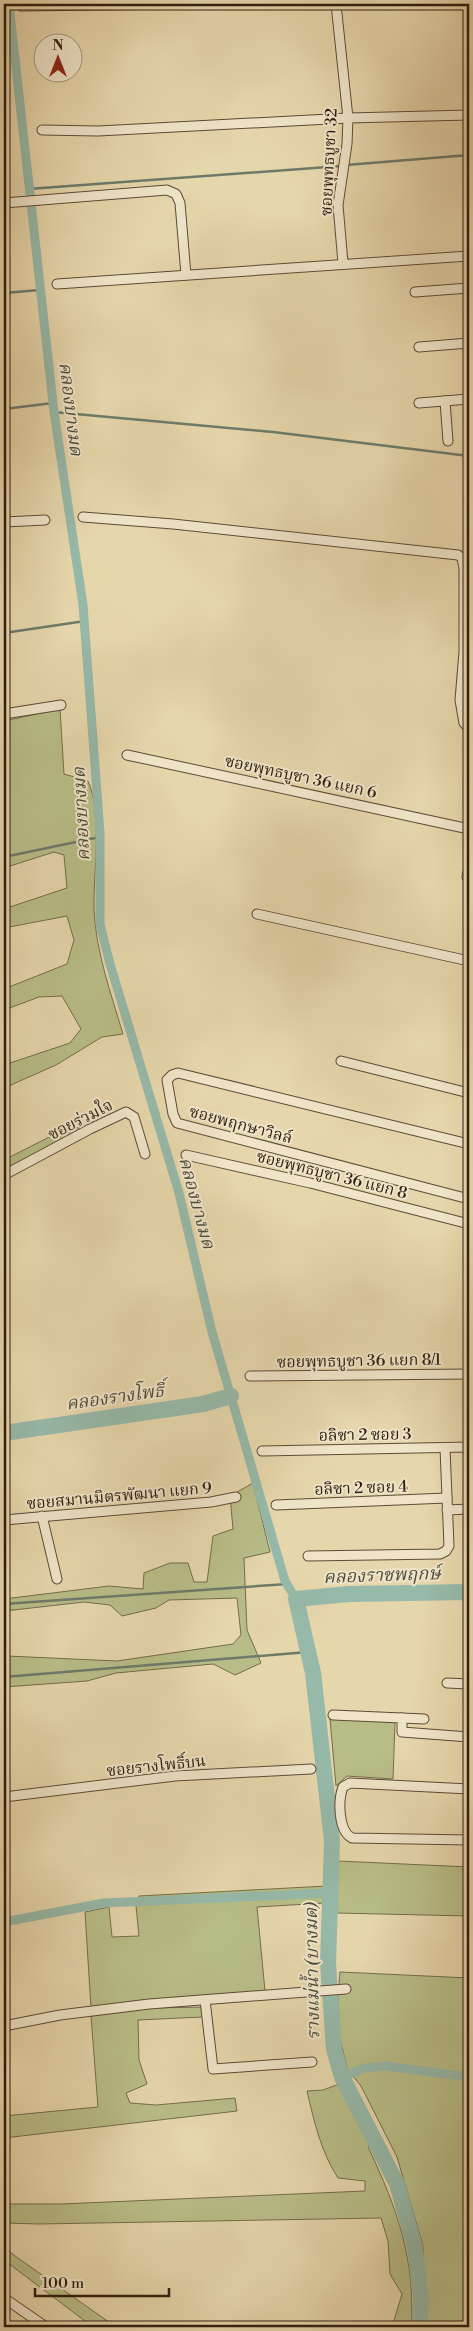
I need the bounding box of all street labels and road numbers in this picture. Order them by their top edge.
street label: ซอยพุทธบูชา 32 [316,108,343,217]
street label: ซอยพุทธบูชา 36 แยก 6 [223,751,379,804]
street label: ซอยร่วมใจ [44,1094,116,1145]
street label: ซอยพฤกษาวิลล์ [187,1102,295,1148]
street label: ซอยพุทธบูชา 36 แยก 8 [254,1147,409,1204]
street label: ซอยพุทธบูชา 36 แยก 8/1 [276,1350,442,1373]
street label: อลิซา 2 ซอย 3 [318,1424,412,1446]
street label: อลิซา 2 ซอย 4 [314,1476,409,1500]
street label: ซอยสมานมิตรพัฒนา แยก 9 [26,1478,213,1514]
street label: ซอยรางโพธิ์บน [105,1749,207,1781]

